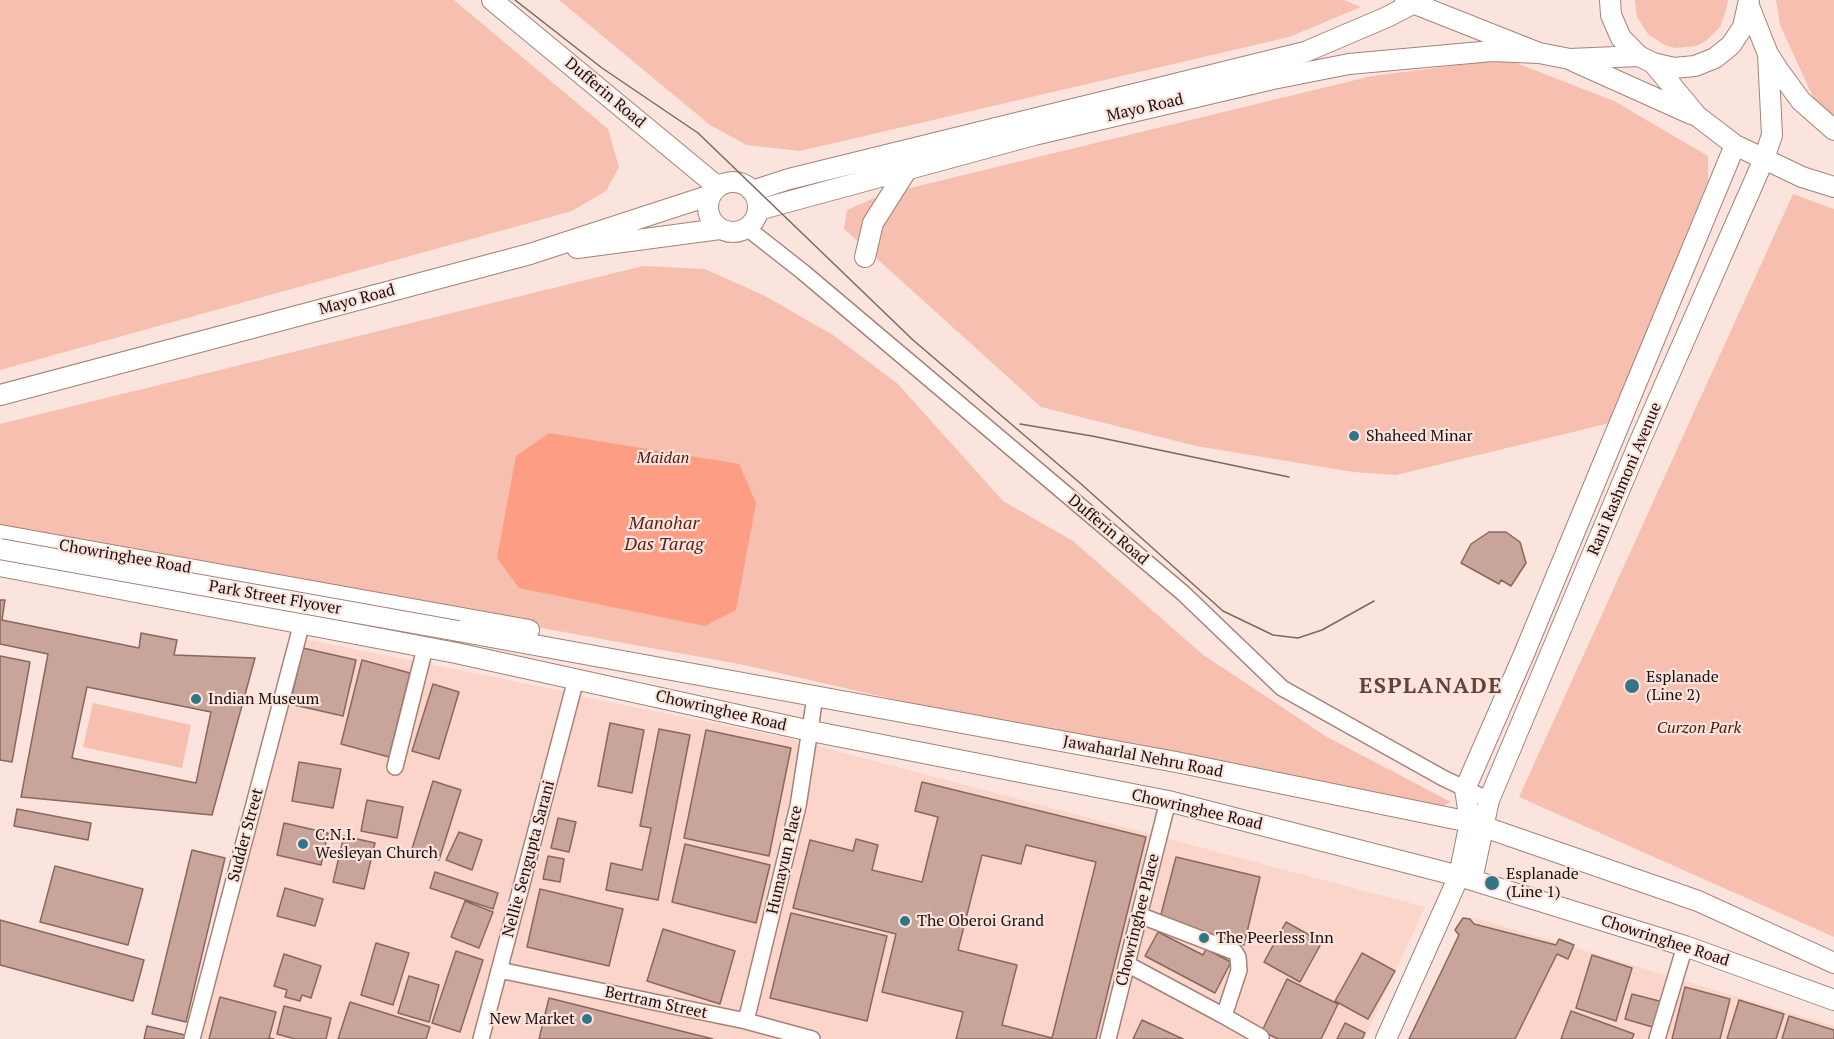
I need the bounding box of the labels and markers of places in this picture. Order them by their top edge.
place label: Shaheed Minar [1366,426,1473,446]
marker: Shaheed Minar [1347,429,1361,443]
place label: Esplanade (Line 2) [1646,667,1719,705]
marker: Esplanade (Line 2) [1623,677,1641,695]
place label: Indian Museum [208,689,319,709]
marker: Indian Museum [189,692,203,706]
place label: C.N.I. Wesleyan Church [315,825,438,863]
marker: C.N.I. Wesleyan Church [296,837,310,851]
place label: Esplanade (Line 1) [1506,864,1579,902]
marker: Esplanade (Line 1) [1483,874,1501,892]
place label: The Oberoi Grand [917,911,1044,931]
marker: The Oberoi Grand [898,914,912,928]
place label: The Peerless Inn [1216,928,1334,948]
marker: The Peerless Inn [1197,931,1211,945]
place label: New Market [490,1009,575,1029]
marker: New Market [580,1012,594,1026]

